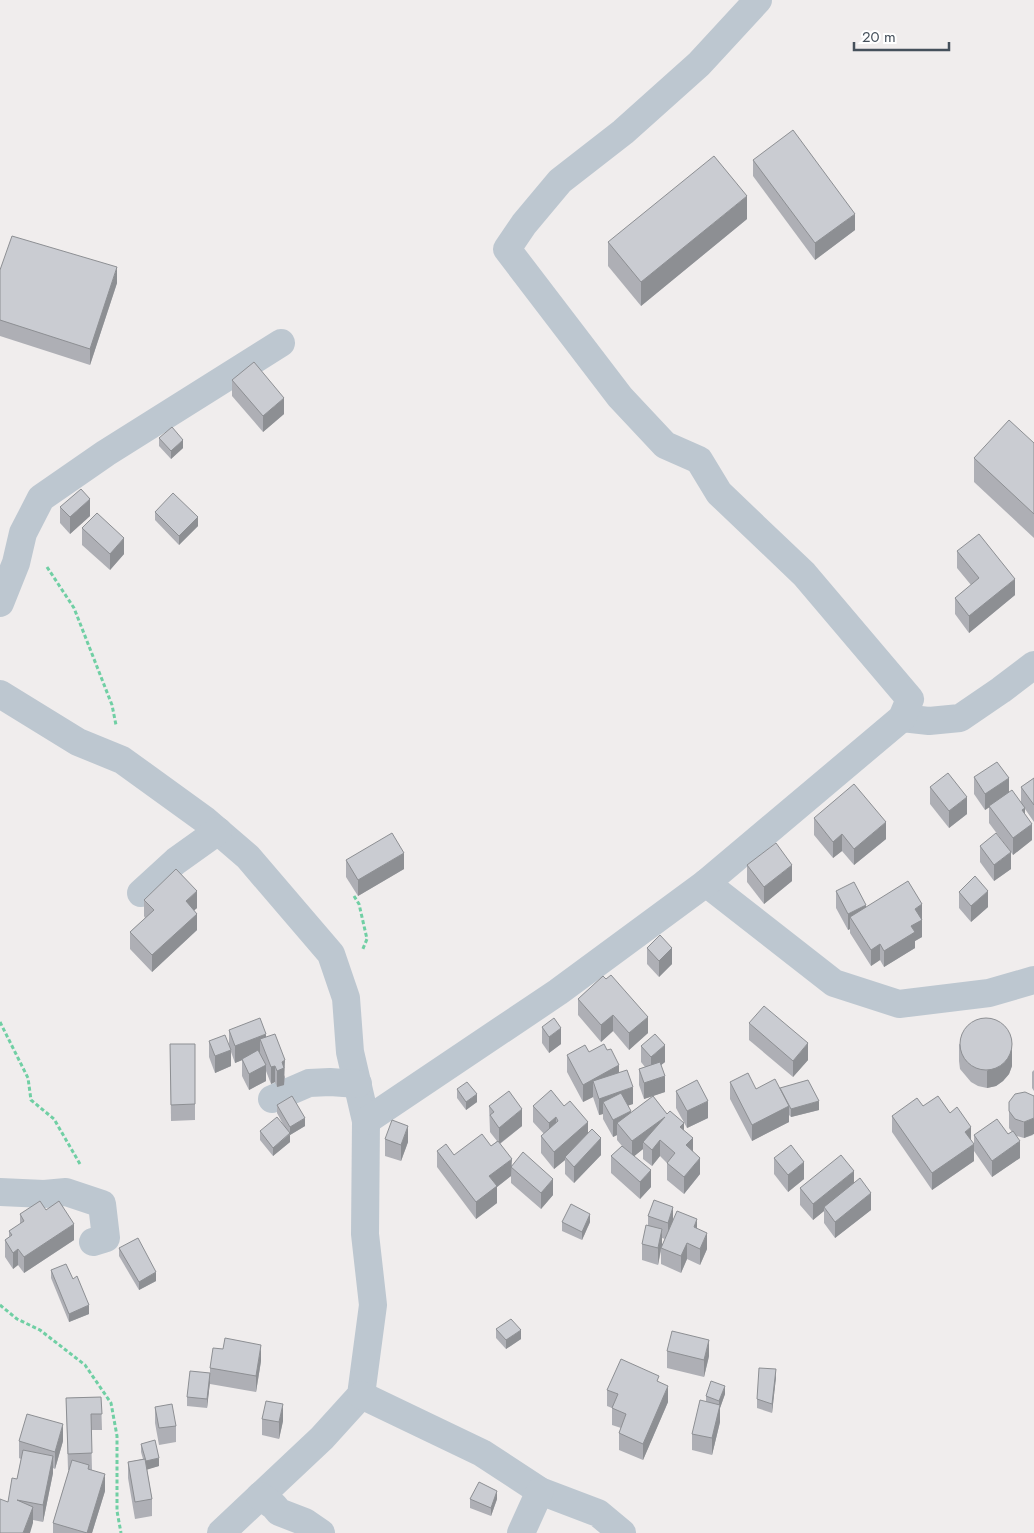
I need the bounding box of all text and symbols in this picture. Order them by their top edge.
scale bar [854,20,949,52]
text: 20 m [862,26,896,48]

